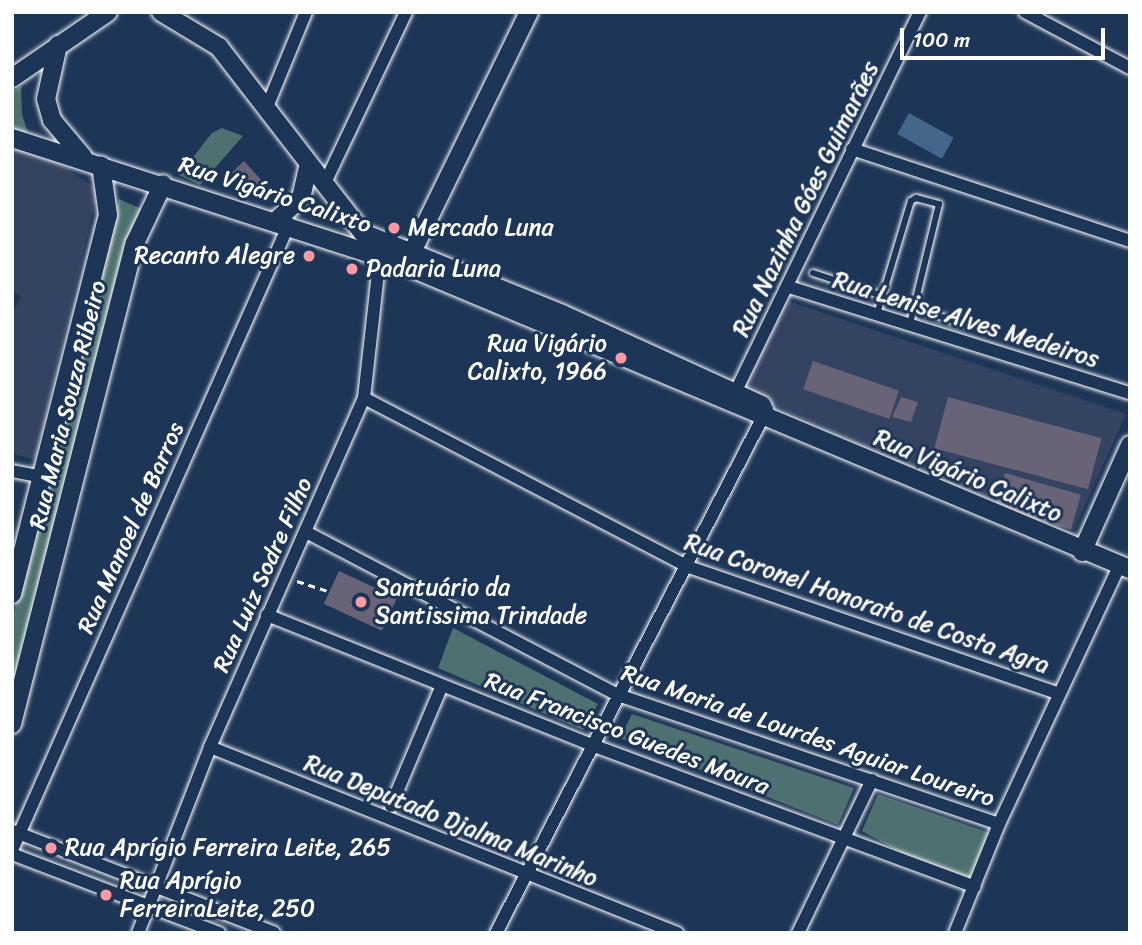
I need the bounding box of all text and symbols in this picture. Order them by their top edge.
scale bar [904,14,1109,58]
text: 100 m [913,21,970,59]
street label: Rua Nazinha Góes Guimarães [727,57,885,341]
street label: Rua Vigário Calixto [176,150,374,240]
place label: Mercado Luna [408,214,553,242]
marker: Mercado Luna [386,220,402,236]
place label: Recanto Alegre [134,242,295,270]
marker: Recanto Alegre [301,248,317,264]
place label: Padaria Luna [366,255,501,283]
marker: Padaria Luna [344,261,360,277]
street label: Rua Lenise Alves Medeiros [830,266,1102,374]
street label: Rua Maria Souza Ribeiro [23,277,113,533]
place label: Rua Vigário Calixto, 1966 [468,330,607,386]
marker: Rua Vigário Calixto, 1966 [613,350,629,366]
street label: Rua Manoel de Barros [72,418,190,638]
street label: Rua Vigário Calixto [870,424,1066,528]
street label: Rua Luiz Sodre Filho [206,472,320,678]
street label: Rua Coronel Honorato de Costa Agra [680,528,1054,680]
place label: Santuário da Santissima Trindade [375,574,586,630]
marker: Santuário da Santissima Trindade [353,594,369,610]
street label: Rua Maria de Lourdes Aguiar Loureiro [618,659,998,813]
street label: Rua Francisco Guedes Moura [481,667,773,801]
street label: Rua Deputado Djalma Marinho [300,749,602,893]
place label: Rua Aprígio Ferreira Leite, 265 [65,834,392,862]
marker: Rua Aprígio Ferreira Leite, 265 [43,840,59,856]
place label: Rua Aprígio FerreiraLeite, 250 [120,867,315,923]
marker: Rua Aprígio FerreiraLeite, 250 [98,887,114,903]

